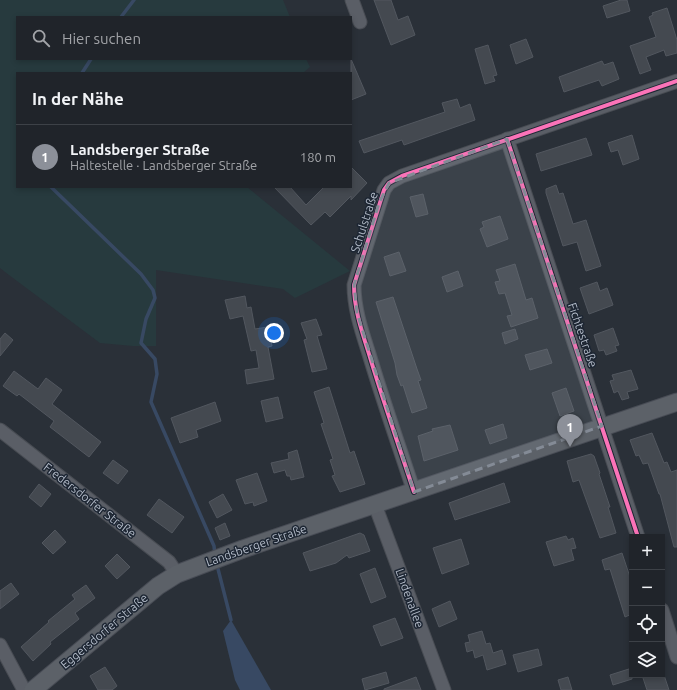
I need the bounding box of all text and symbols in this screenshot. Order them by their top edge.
search box [16,16,352,60]
icon: search [30,27,52,49]
text: Hier suchen [62,30,141,47]
text: In der Nähe [32,89,124,108]
text: Landsberger Straße [70,141,210,158]
text: 1 [41,150,49,164]
text: 180 m [300,150,336,164]
text: Haltestelle · Landsberger Straße [70,158,257,172]
street label: Schulstraße [348,190,380,254]
street label: Fichtestraße [566,301,600,369]
your location [264,323,284,343]
pin: 1 [557,414,583,447]
street label: Fredersdorfer Straße [41,460,139,540]
street label: Landsberger Straße [204,522,308,568]
map controls [629,534,665,678]
button: + [629,534,665,570]
street label: Lindenallee [393,567,427,629]
button: − [629,570,665,606]
street label: Eggersdorfer Straße [58,591,150,671]
button: locate [629,606,665,642]
button: layers [629,642,665,678]

